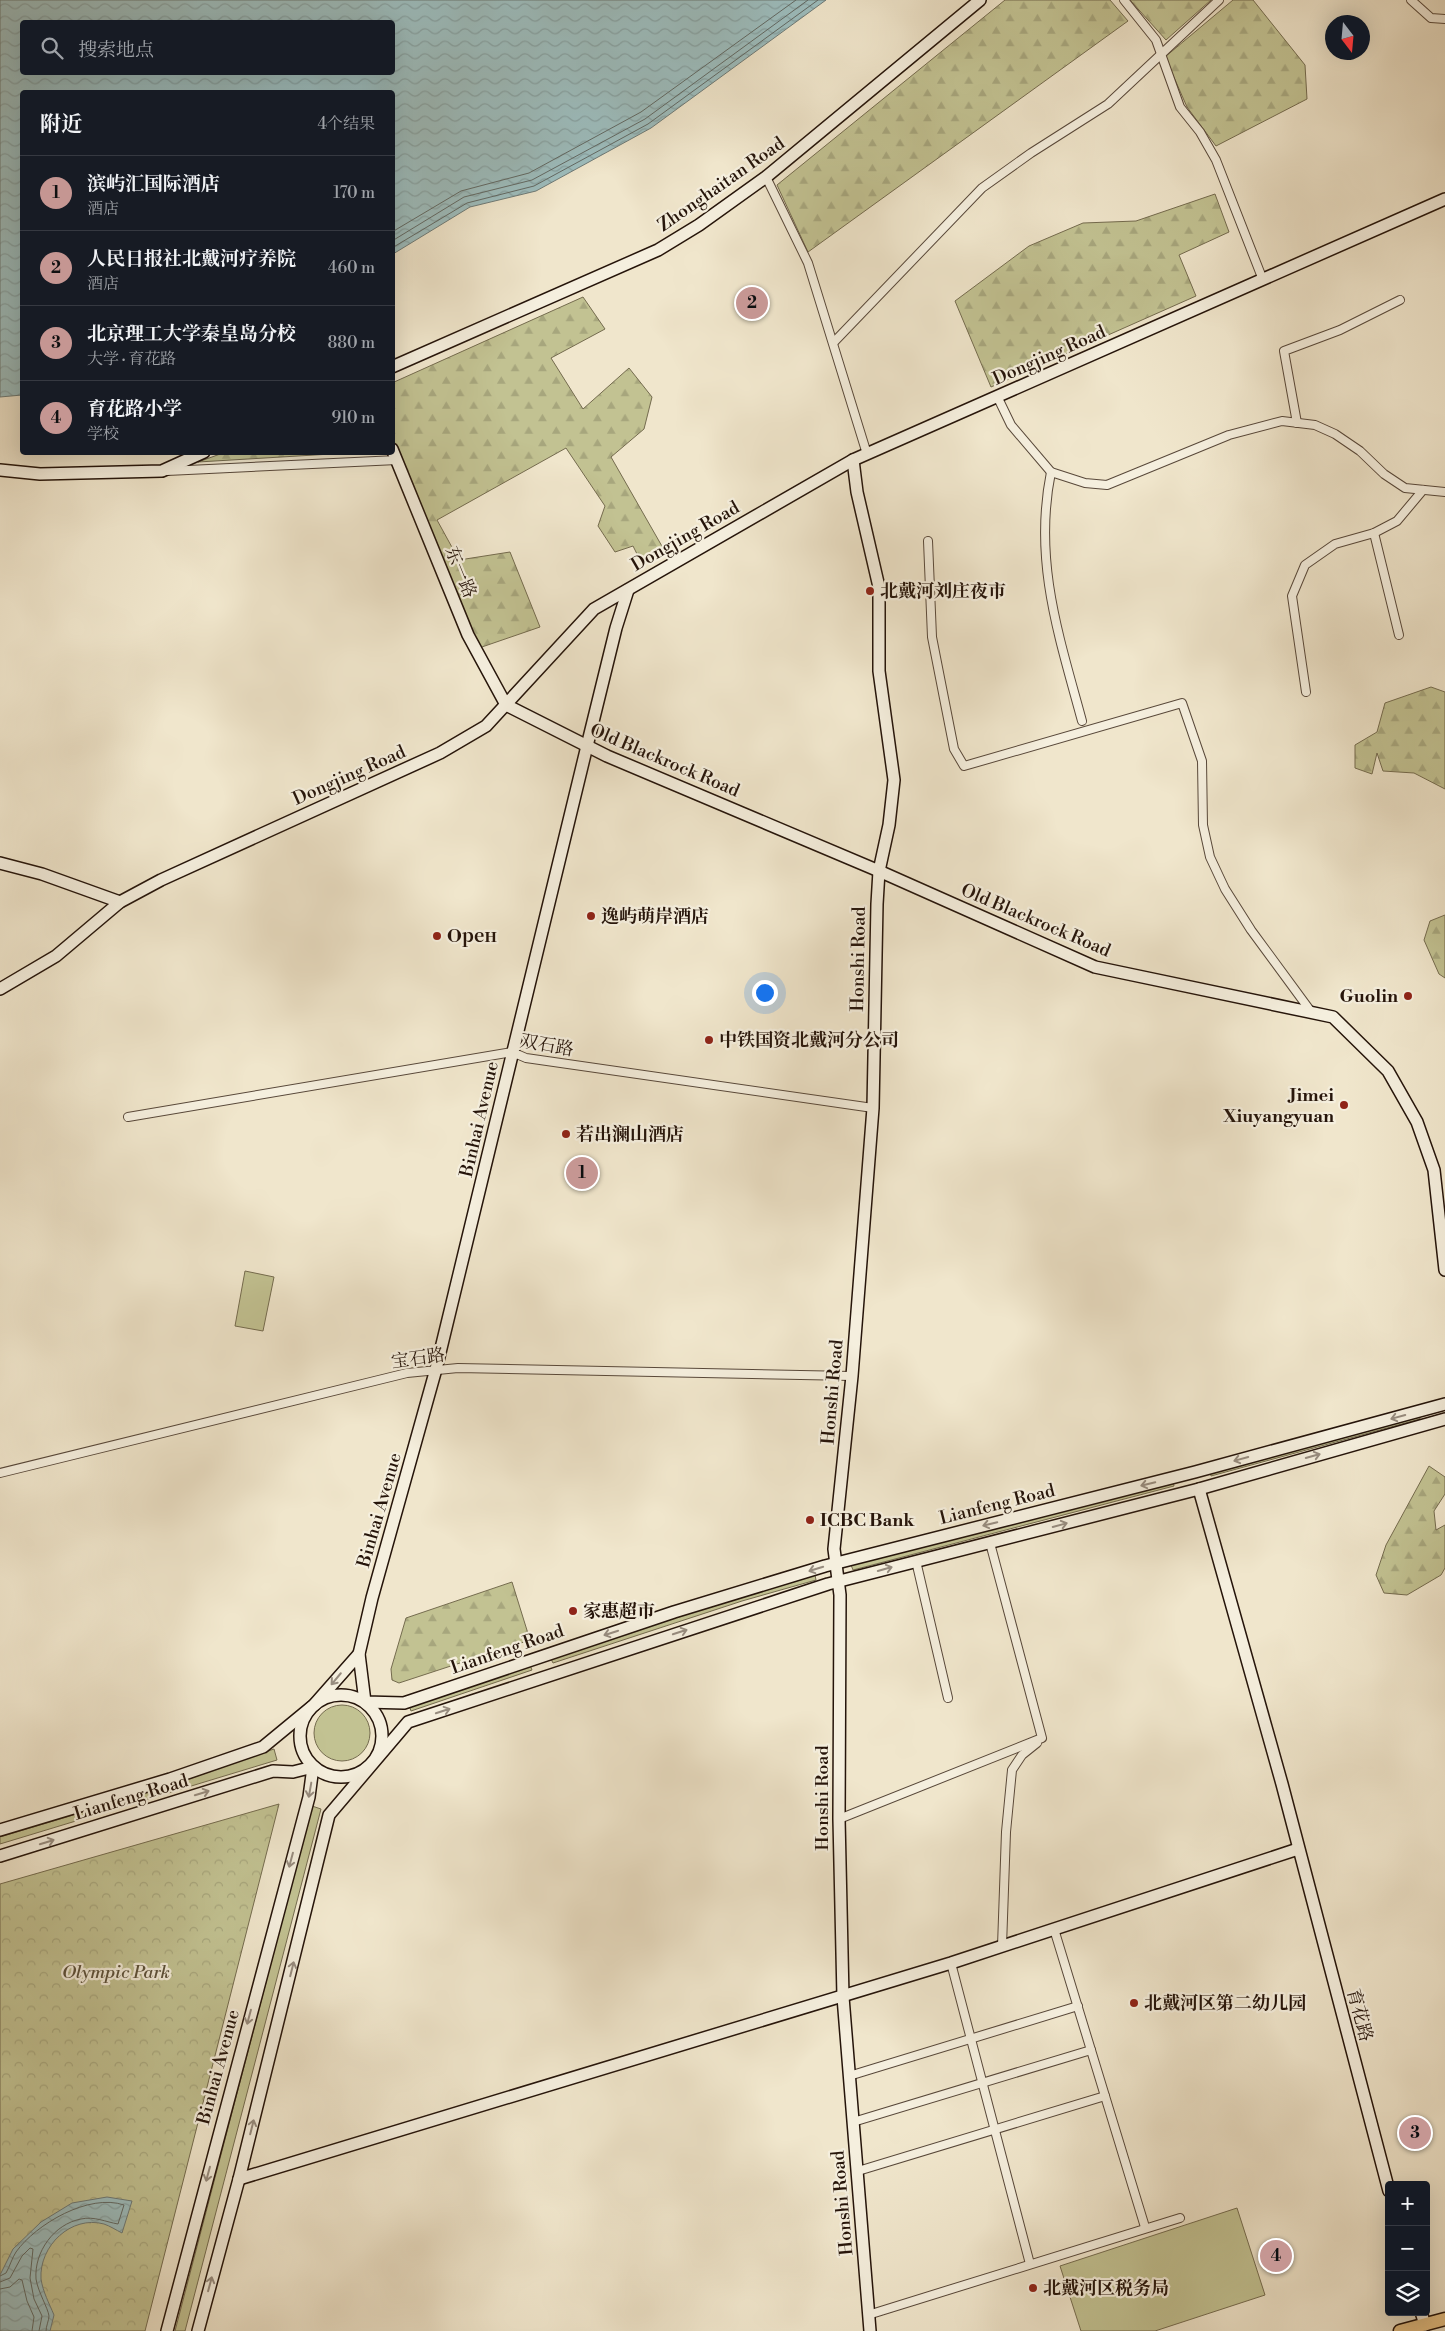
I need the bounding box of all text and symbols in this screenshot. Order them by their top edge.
north arrow [1325,15,1370,60]
search box [20,20,395,75]
icon: search [38,34,66,62]
text: 搜索地点 [78,38,154,62]
text: 附近 [40,112,82,138]
text: 4个结果 [317,114,375,134]
street label: Zhonghaitan Road [653,131,790,237]
text: 滨屿汇国际酒店 [87,172,220,196]
text: 1 [52,183,60,203]
text: 170 m [333,183,375,203]
text: 酒店 [87,199,119,219]
text: 人民日报社北戴河疗养院 [87,247,296,271]
text: 2 [51,258,61,278]
text: 460 m [328,258,375,278]
text: 酒店 [87,274,119,294]
pin: 2 [736,284,768,322]
street label: Dongjing Road [989,320,1110,391]
text: 北京理工大学秦皇岛分校 [87,322,296,346]
text: 3 [51,333,61,353]
text: 880 m [327,333,375,353]
text: 大学 · 育花路 [87,349,176,369]
text: 育花路小学 [87,397,182,421]
text: 4 [51,408,61,428]
text: 910 m [332,408,375,428]
text: 学校 [87,424,119,444]
street label: Dongjing Road [627,496,744,577]
street label: 东一路 [440,543,481,602]
place label: 北戴河刘庄夜市 [880,580,1006,603]
marker: 北戴河刘庄夜市 [864,585,876,597]
street label: Old Blackrock Road [586,719,744,803]
street label: Dongjing Road [289,740,410,811]
street label: Old Blackrock Road [957,879,1115,963]
place label: 逸屿萌岸酒店 [601,905,709,928]
street label: Honshi Road [846,905,871,1012]
marker: 逸屿萌岸酒店 [585,910,597,922]
place label: Oрен [447,925,497,948]
marker: Oрен [431,930,443,942]
your location [752,980,778,1006]
place label: Guolin [1339,985,1398,1008]
marker: Guolin [1402,990,1414,1002]
street label: 双石路 [518,1029,575,1062]
place label: 中铁国资北戴河分公司 [719,1029,899,1052]
marker: 中铁国资北戴河分公司 [703,1034,715,1046]
street label: Binhai Avenue [455,1059,504,1180]
place label: Jimei Xiuyangyuan [1223,1084,1334,1128]
marker: Jimei Xiuyangyuan [1338,1099,1350,1111]
place label: 若出澜山酒店 [576,1123,684,1146]
marker: 若出澜山酒店 [560,1128,572,1140]
pin: 1 [566,1154,598,1192]
street label: Honshi Road [816,1338,849,1445]
street label: 宝石路 [390,1343,446,1374]
one-way arrow [1390,1413,1406,1422]
street label: Binhai Avenue [352,1450,407,1571]
one-way arrow [1305,1451,1321,1461]
one-way arrow [1233,1455,1249,1465]
street label: Lianfeng Road [937,1479,1058,1530]
one-way arrow [1140,1480,1156,1489]
place label: ICBC Bank [820,1509,915,1532]
marker: ICBC Bank [804,1514,816,1526]
one-way arrow [983,1520,999,1529]
one-way arrow [1051,1520,1067,1529]
one-way arrow [808,1564,824,1574]
one-way arrow [877,1564,893,1573]
place label: 家惠超市 [583,1600,655,1623]
marker: 家惠超市 [567,1605,579,1617]
street label: Lianfeng Road [447,1619,568,1680]
one-way arrow [672,1627,688,1637]
one-way arrow [604,1629,619,1638]
one-way arrow [330,1673,341,1686]
one-way arrow [434,1705,450,1715]
street label: Honshi Road [811,1745,834,1851]
street label: Lianfeng Road [71,1769,192,1826]
one-way arrow [304,1782,314,1798]
one-way arrow [193,1788,209,1798]
one-way arrow [38,1836,54,1846]
one-way arrow [285,1851,295,1867]
park label: Olympic Park [62,1961,170,1984]
one-way arrow [288,1962,297,1978]
street label: 育花路 [1341,1986,1378,2044]
place label: 北戴河区第二幼儿园 [1144,1992,1306,2015]
marker: 北戴河区第二幼儿园 [1128,1997,1140,2009]
street label: Binhai Avenue [192,2007,245,2128]
one-way arrow [244,2009,254,2025]
pin: 3 [1399,2114,1431,2152]
one-way arrow [248,2119,257,2135]
street label: Honshi Road [826,2149,859,2256]
one-way arrow [203,2166,212,2182]
map controls [1385,2181,1430,2316]
button: + [1385,2181,1430,2226]
button: − [1385,2226,1430,2271]
pin: 4 [1260,2237,1292,2275]
button: layers [1385,2271,1430,2316]
one-way arrow [206,2276,216,2292]
place label: 北戴河区税务局 [1043,2277,1169,2300]
marker: 北戴河区税务局 [1027,2282,1039,2294]

